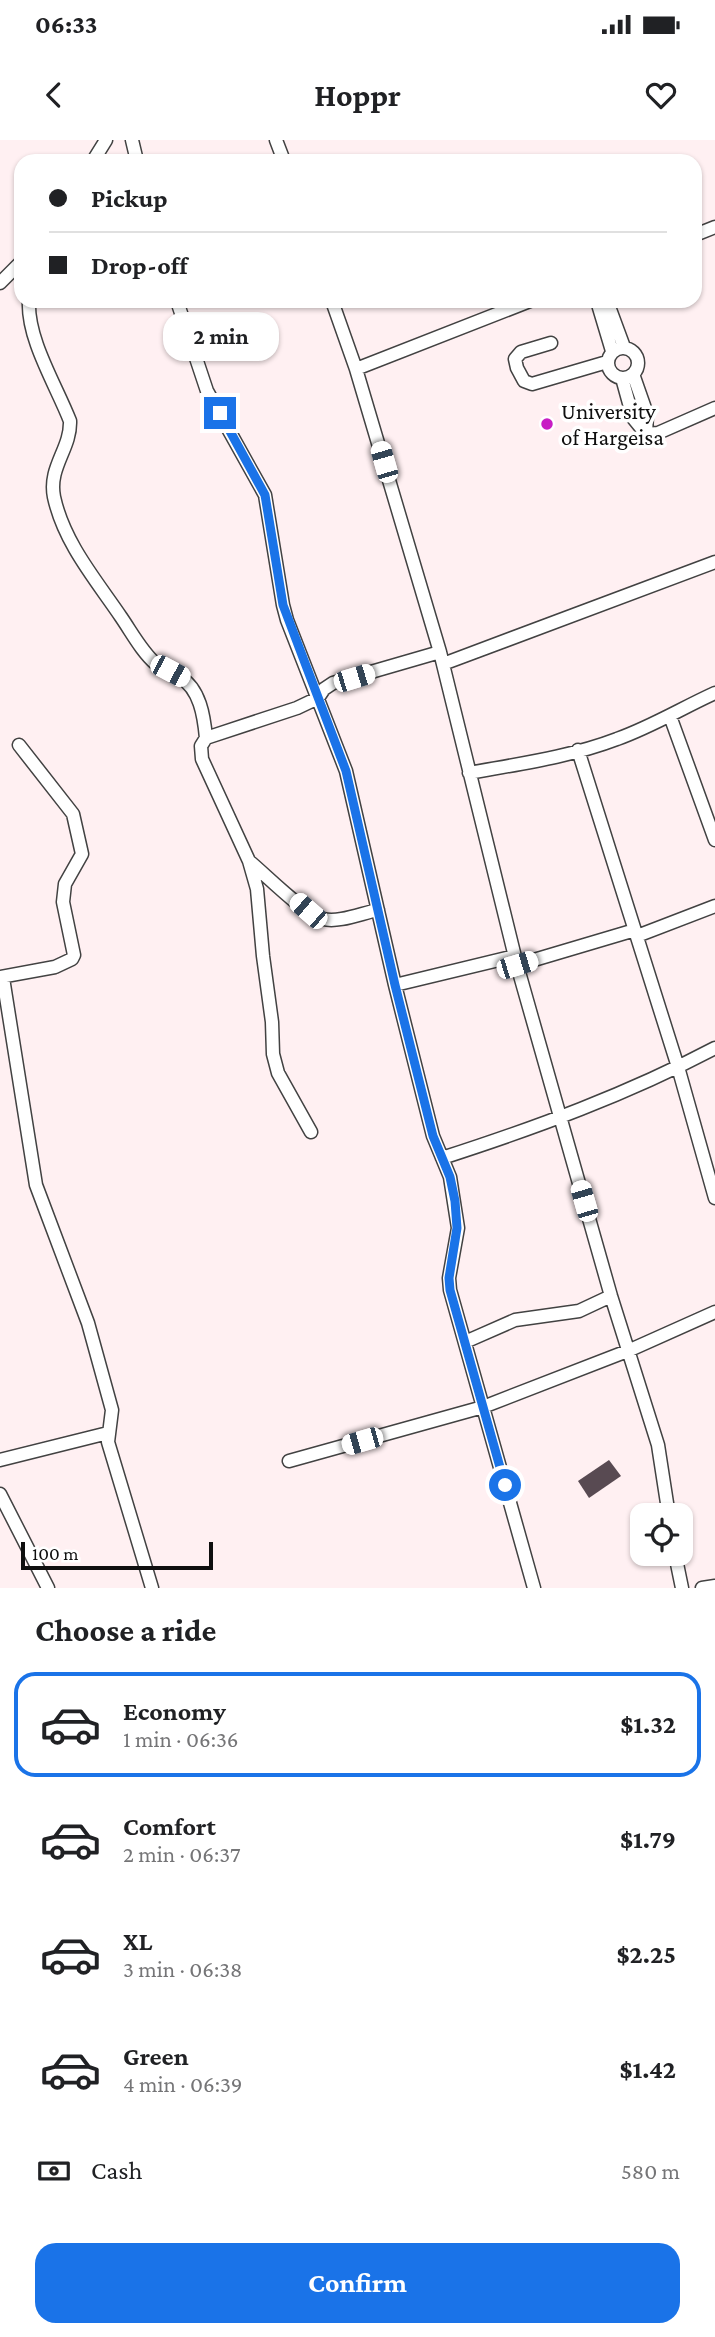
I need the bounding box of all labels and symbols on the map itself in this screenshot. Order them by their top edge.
callout: 2 min [162,312,278,360]
route end [204,397,236,429]
place label: University of Hargeisa [561,398,664,450]
marker: University of Hargeisa [539,416,555,432]
car [369,439,400,485]
car [147,652,194,690]
car [331,662,378,694]
car [286,889,331,933]
car [494,949,541,981]
car [569,1178,600,1224]
car [339,1425,386,1457]
route start [489,1469,521,1501]
scale bar [21,1539,214,1571]

